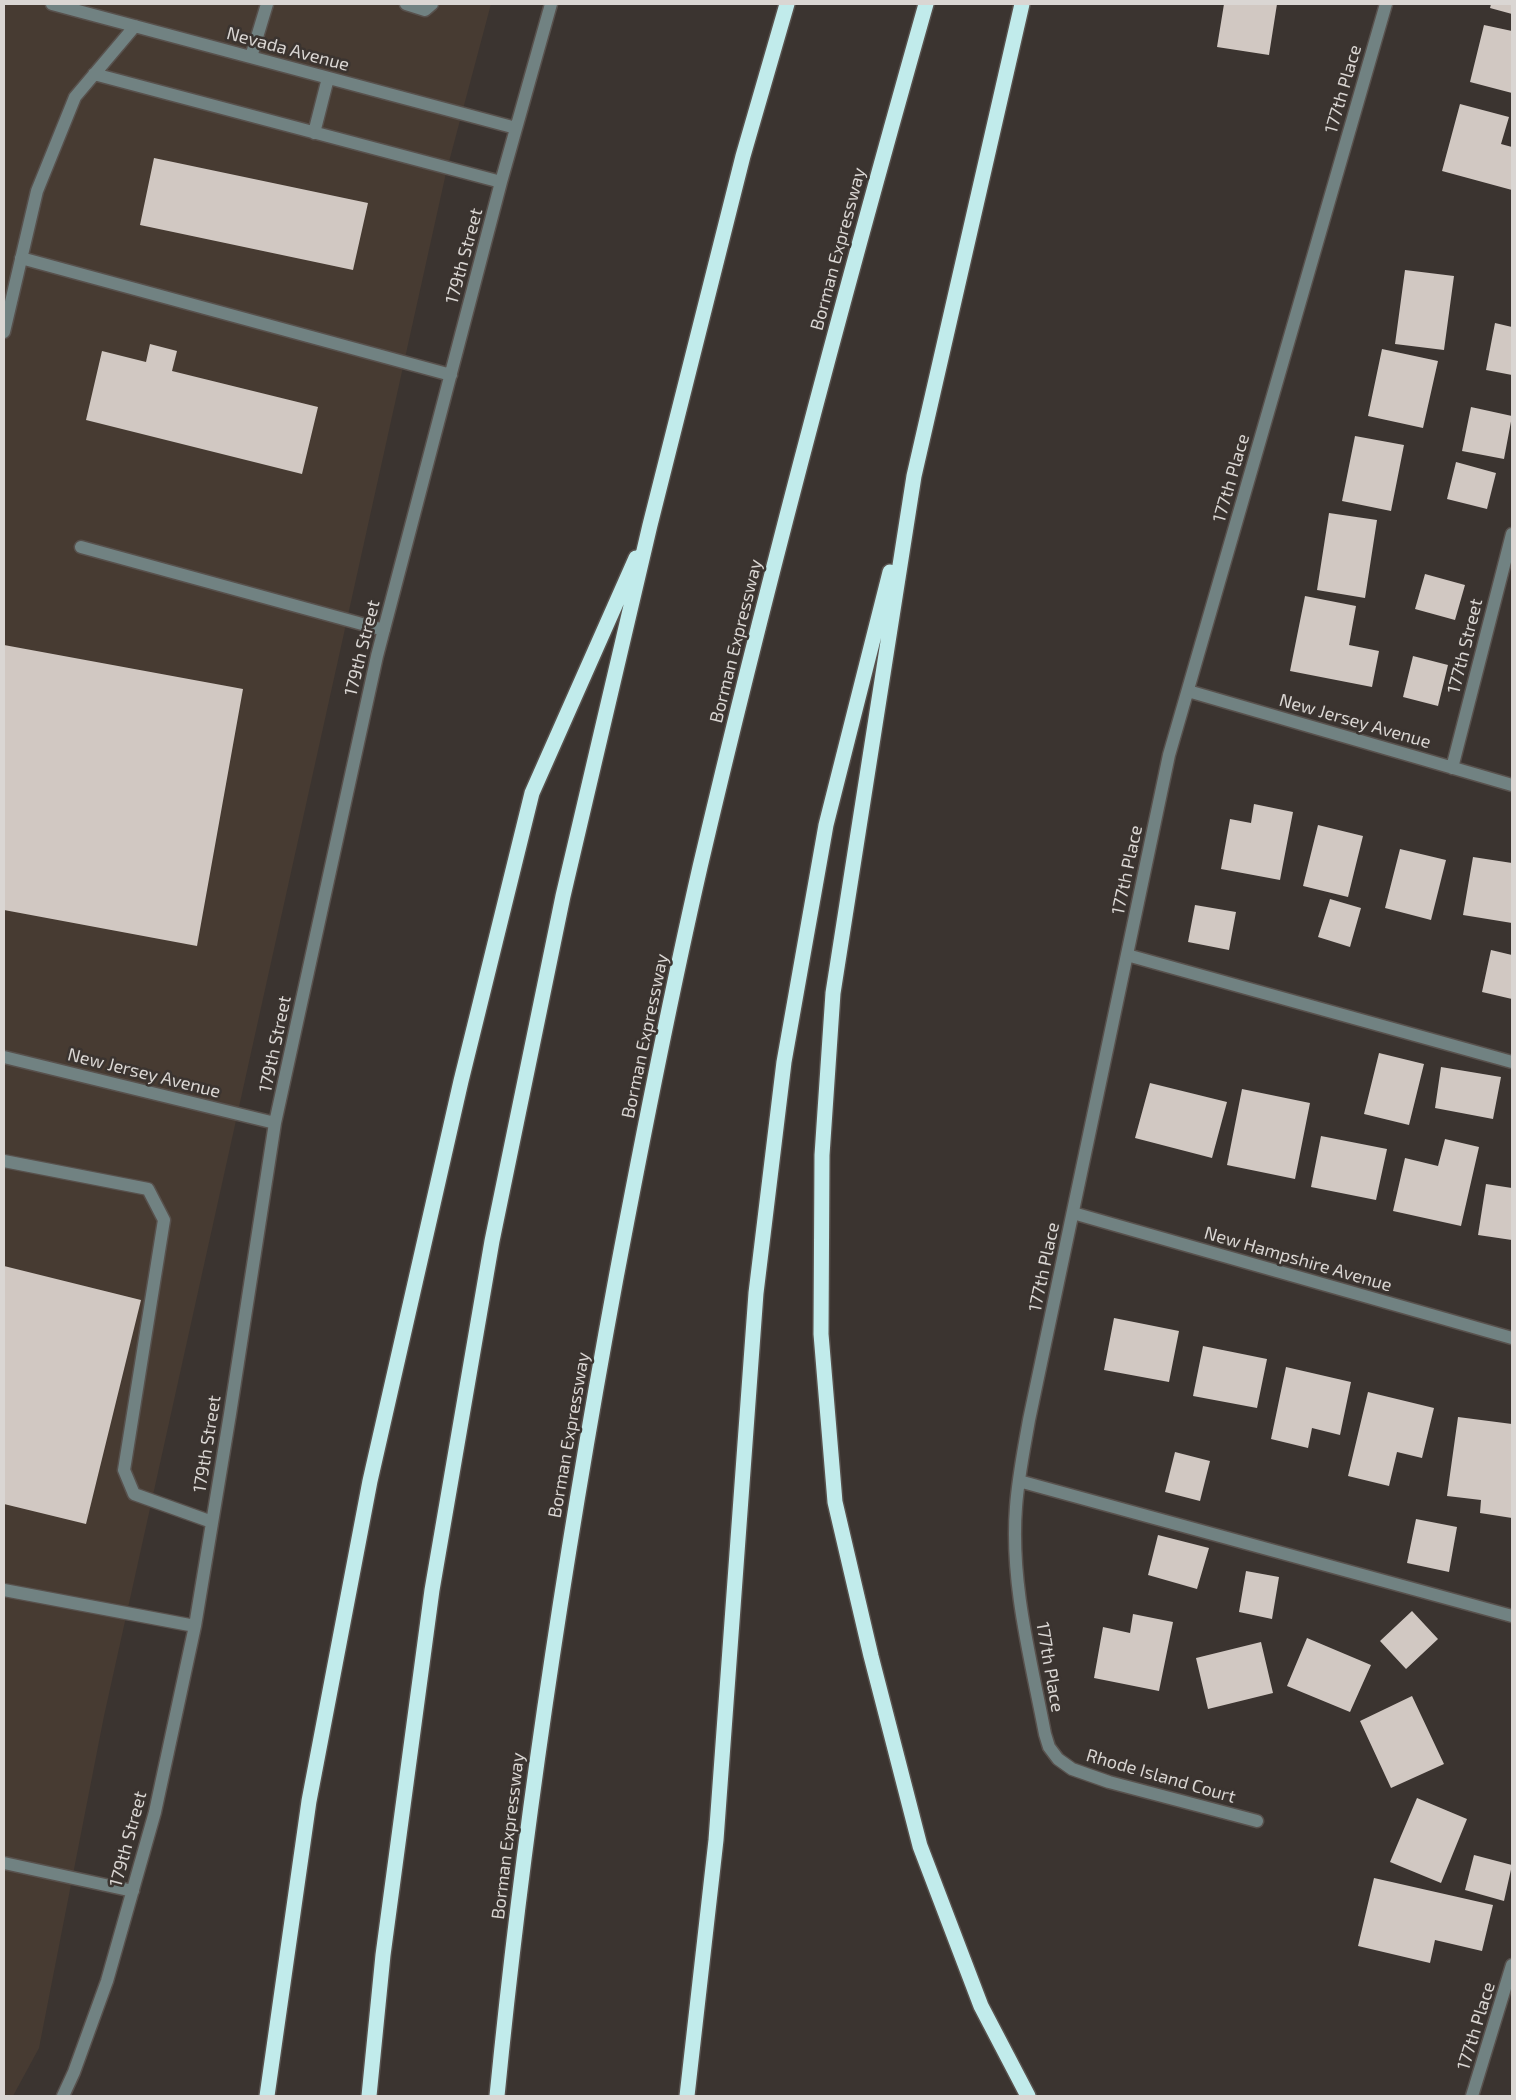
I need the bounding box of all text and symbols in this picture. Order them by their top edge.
street label: Nevada Avenue [224,22,352,76]
street label: 177th Place [1320,42,1366,136]
street label: Borman Expressway [806,165,870,333]
street label: 179th Street [441,206,487,306]
street label: 177th Place [1208,431,1254,525]
street label: Borman Expressway [705,557,767,725]
street label: 177th Street [1443,596,1487,696]
street label: 179th Street [340,598,384,698]
street label: New Jersey Avenue [1277,689,1433,753]
street label: 177th Place [1107,823,1147,917]
street label: Borman Expressway [617,952,673,1120]
street label: 179th Street [254,994,296,1094]
street label: New Jersey Avenue [65,1044,223,1102]
street label: 177th Place [1024,1220,1064,1314]
street label: New Hampshire Avenue [1202,1222,1394,1296]
street label: Borman Expressway [544,1350,594,1520]
street label: 179th Street [189,1394,225,1494]
street label: 177th Place [1031,1620,1069,1714]
street label: Rhode Island Court [1084,1744,1238,1808]
street label: Borman Expressway [487,1751,529,1921]
street label: 179th Street [105,1789,151,1889]
street label: 177th Place [1452,1979,1500,2073]

